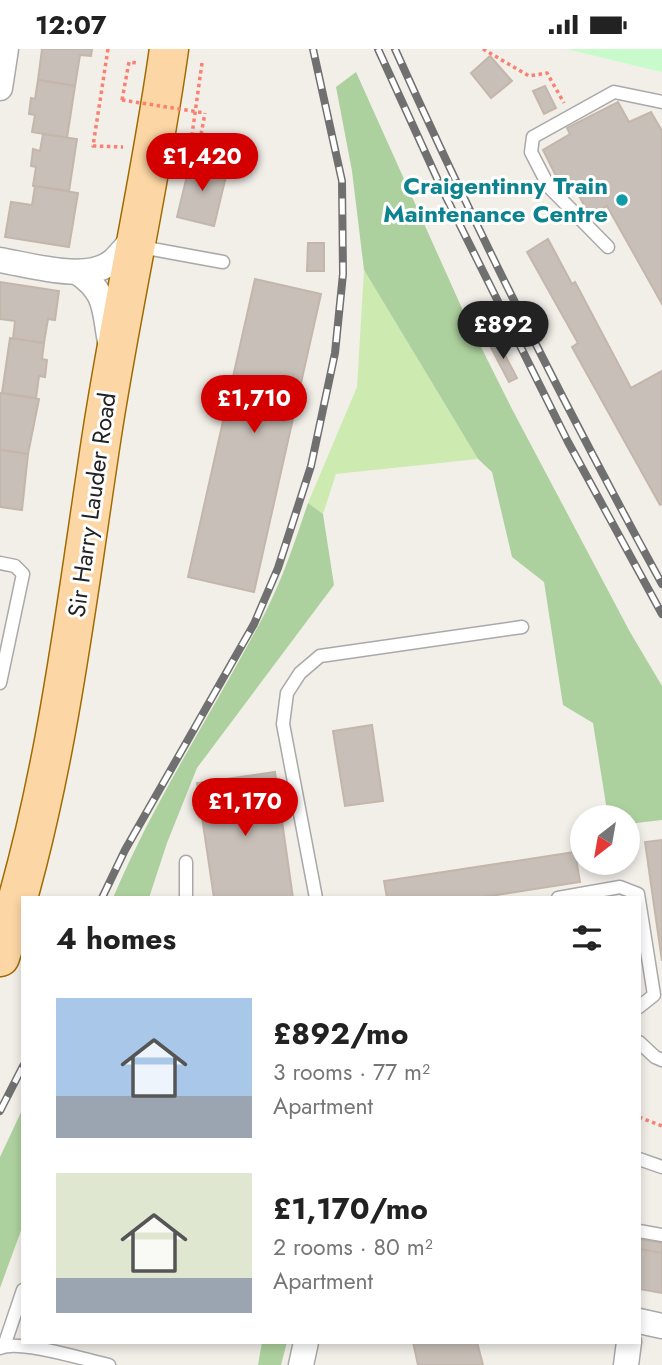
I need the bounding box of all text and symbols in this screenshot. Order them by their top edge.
text: 12:07 [35,6,107,44]
pin: £1,420 [145,134,259,193]
text: £1,420 [162,139,242,173]
place label: Craigentinny Train Maintenance Centre [383,168,608,231]
marker: Craigentinny Train Maintenance Centre [614,192,630,208]
pin: £892 [462,301,544,361]
text: £892 [474,307,532,341]
pin: £1,710 [197,375,311,435]
text: £1,710 [217,381,291,415]
street label: Sir Harry Lauder Road [58,390,125,620]
pin: £1,170 [188,779,302,838]
text: £1,170 [208,784,282,818]
north arrow [570,805,640,875]
map controls [570,805,640,875]
text: 4 homes [56,917,176,960]
icon: filters [568,919,606,957]
text: £892/mo [273,1012,408,1055]
icon: home [112,1026,196,1110]
text: 3 rooms · 77 m² [273,1055,430,1089]
text: Apartment [273,1089,373,1123]
text: £1,170/mo [273,1187,428,1230]
icon: home [112,1201,196,1285]
text: 2 rooms · 80 m² [273,1230,433,1264]
text: Apartment [273,1264,373,1298]

